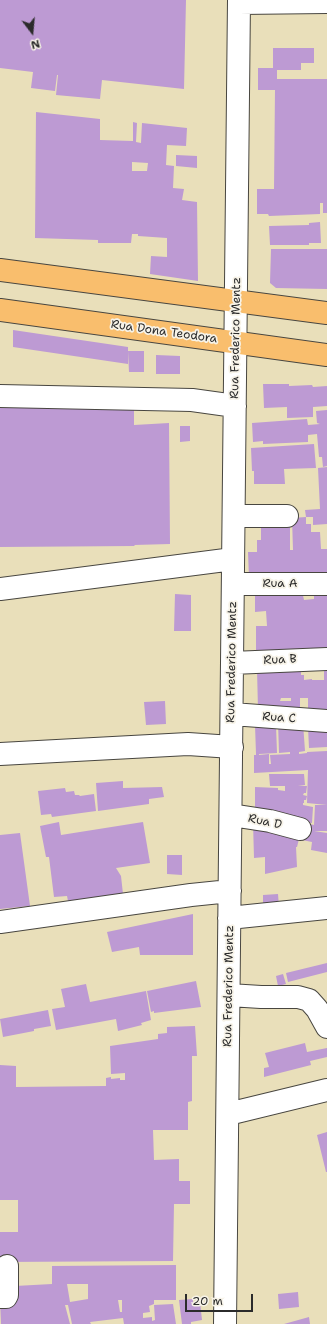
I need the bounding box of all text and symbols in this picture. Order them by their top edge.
north arrow [12,12,52,52]
text: N [29,36,42,52]
street label: Rua Frederico Mentz [228,277,244,399]
street label: Rua Dona Teodora [110,317,218,347]
street label: Rua A [262,577,298,591]
street label: Rua Frederico Mentz [224,601,240,723]
street label: Rua B [263,652,297,668]
street label: Rua C [262,710,296,726]
street label: Rua D [247,811,283,833]
street label: Rua Frederico Mentz [221,925,237,1047]
scale bar [187,1286,255,1312]
text: 20 m [192,1293,223,1309]

